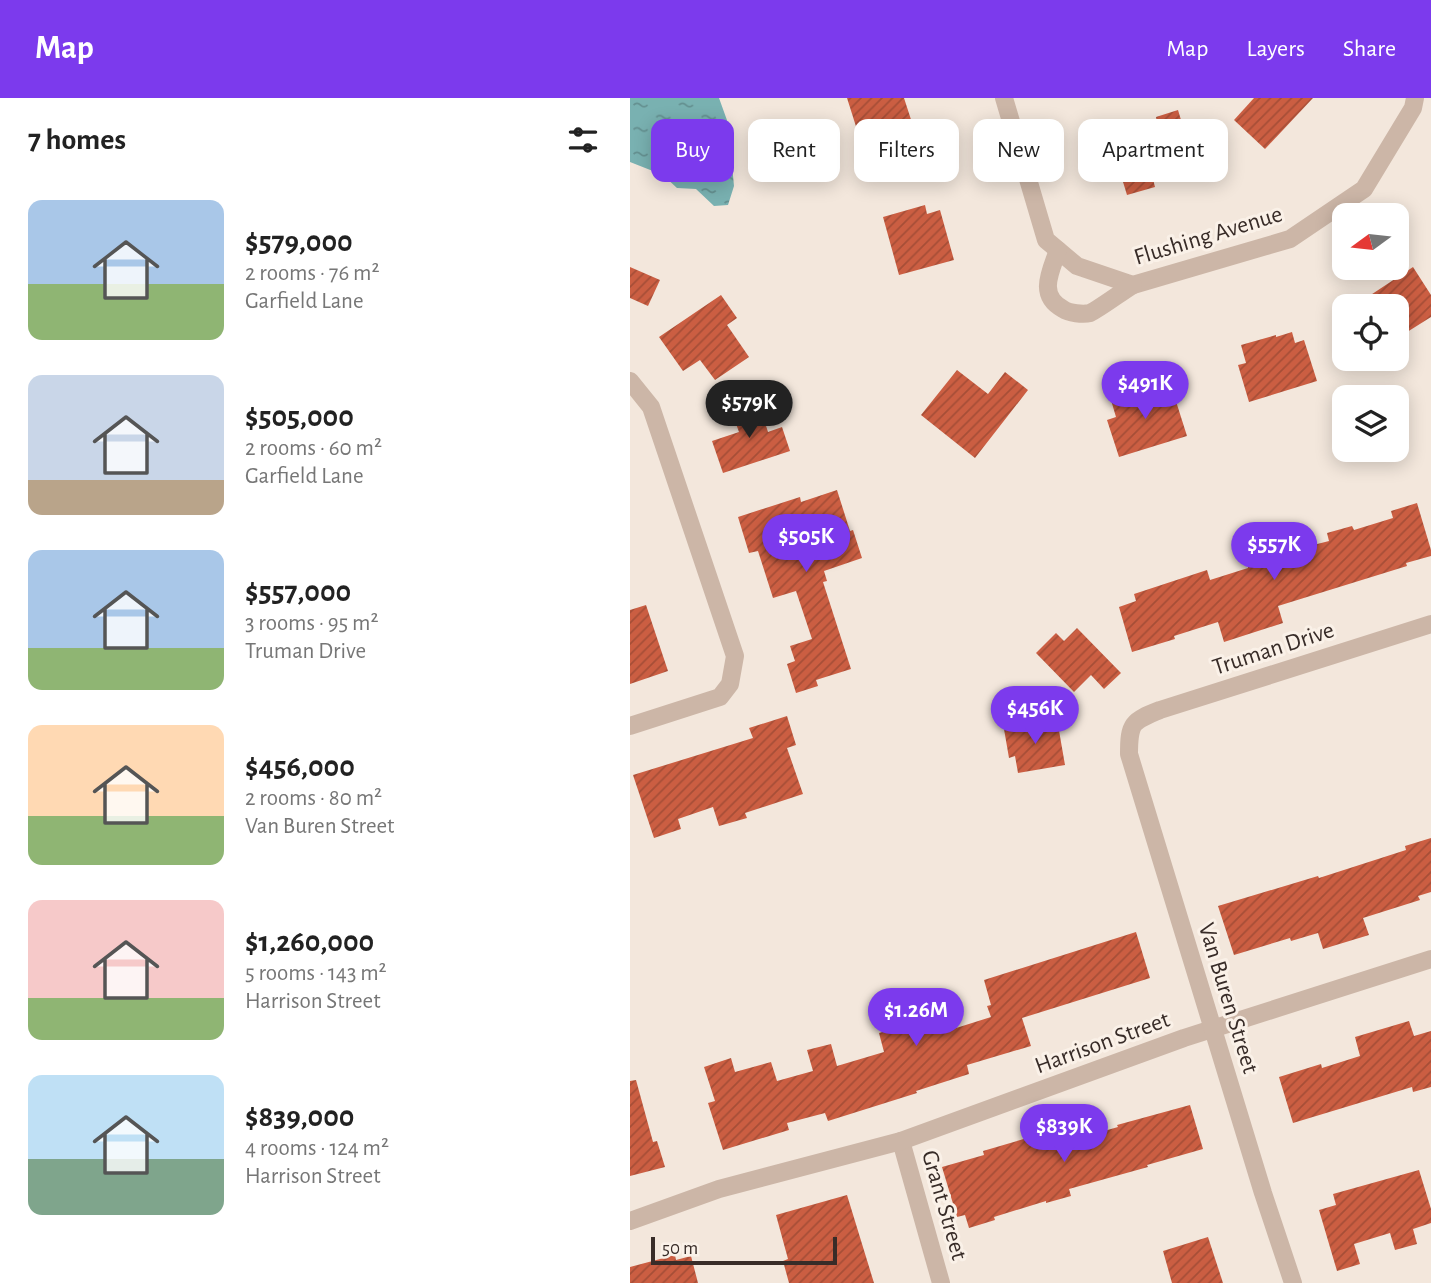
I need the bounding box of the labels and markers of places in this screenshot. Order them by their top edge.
pin: $491K [1096,362,1194,421]
pin: $579K [700,380,798,440]
pin: $505K [757,514,855,574]
pin: $557K [1225,522,1323,582]
pin: $456K [986,686,1084,746]
pin: $1.26M [859,988,973,1048]
pin: $839K [1015,1104,1113,1164]

